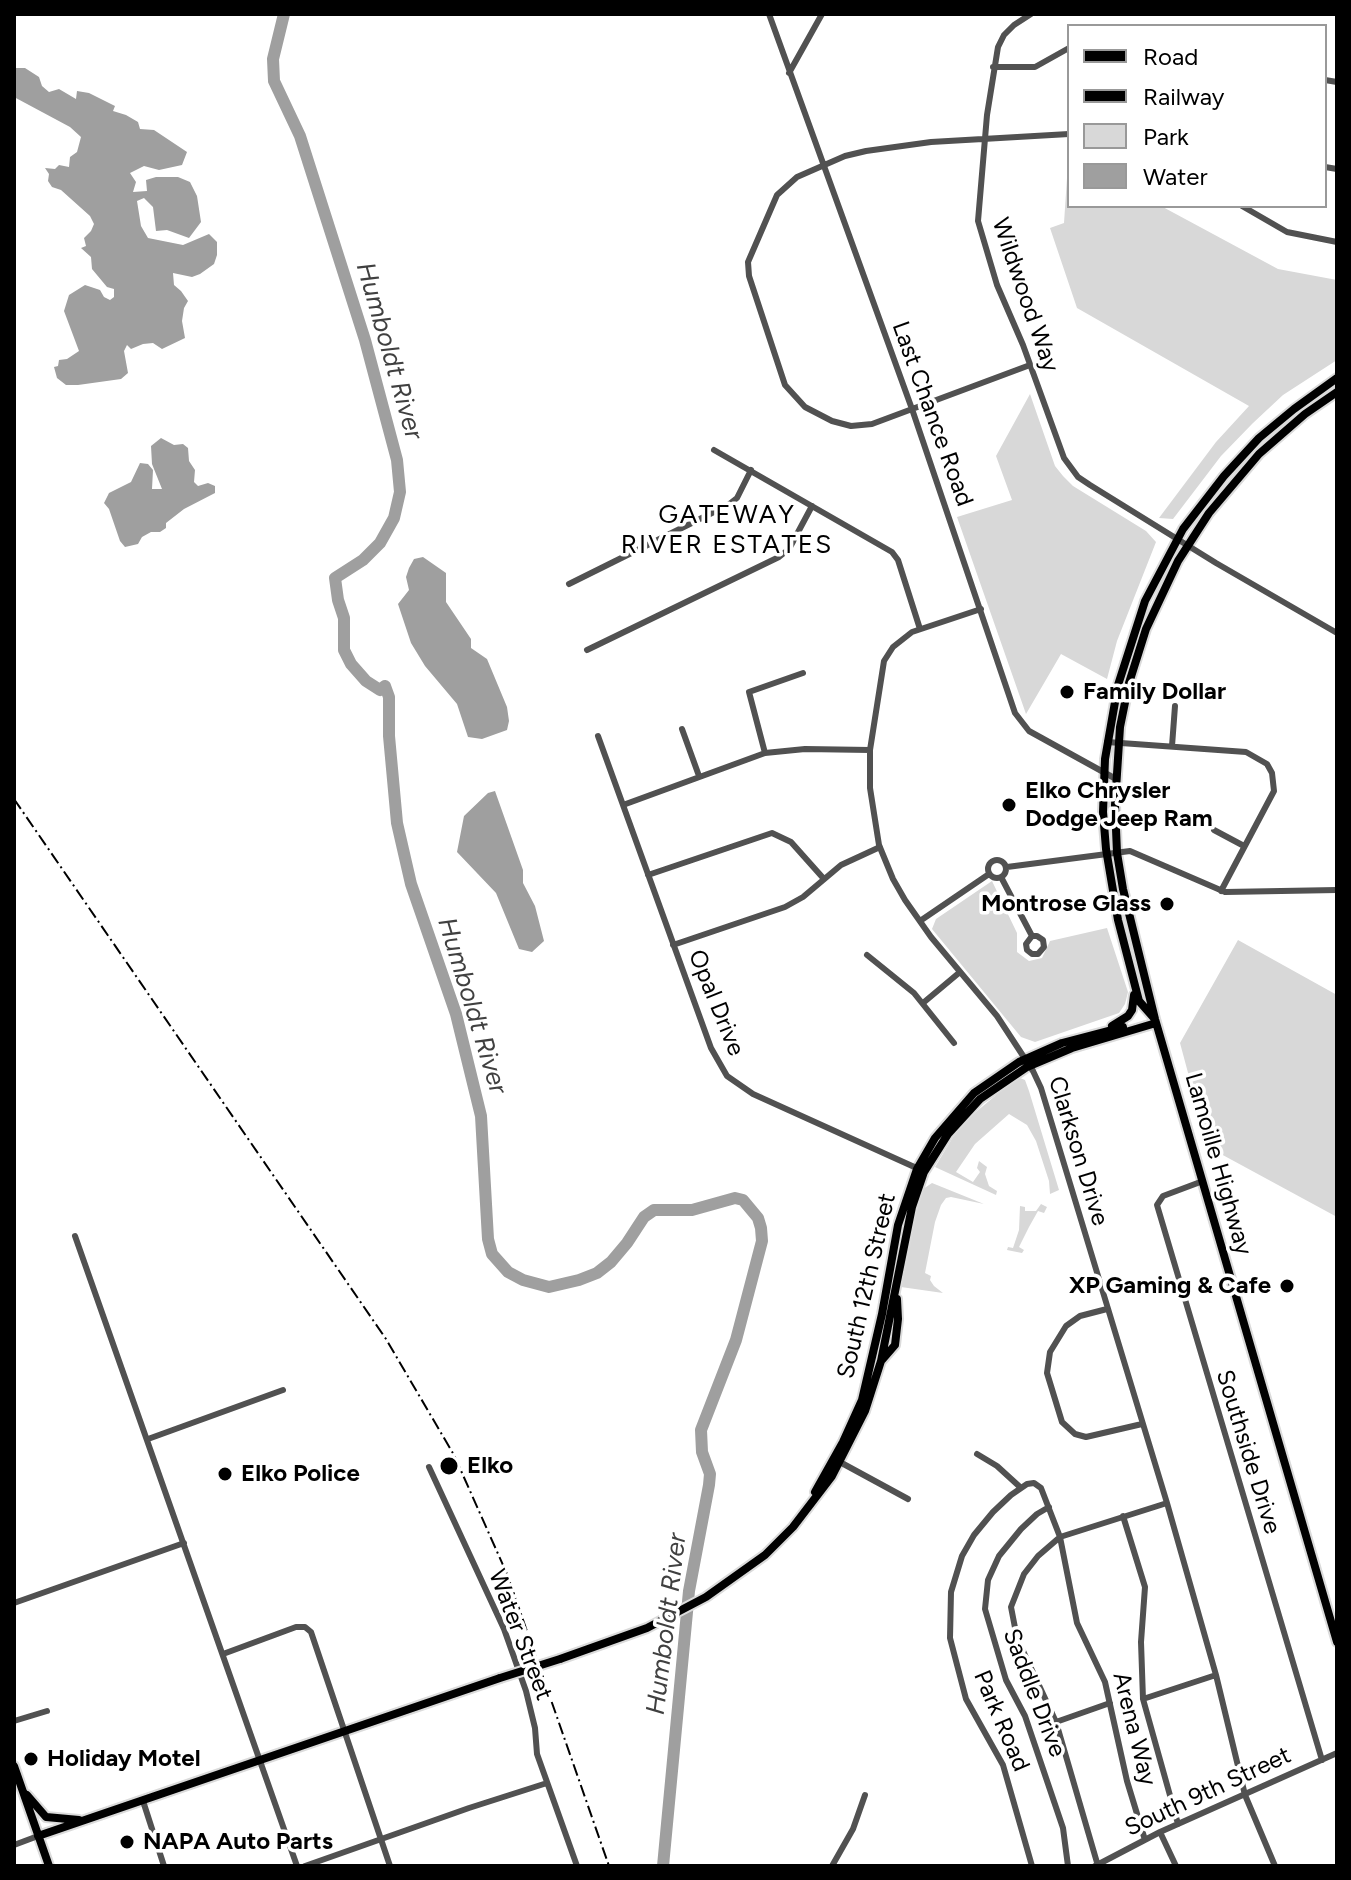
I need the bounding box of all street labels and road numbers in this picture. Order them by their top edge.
street label: Wildwood Way [985,214,1065,376]
street label: Last Chance Road [885,318,979,510]
street label: Opal Drive [682,946,750,1060]
street label: Lamoille Highway [1178,1070,1258,1258]
street label: Clarkson Drive [1042,1073,1114,1229]
street label: South 12th Street [832,1191,902,1381]
street label: Southside Drive [1209,1367,1287,1537]
street label: Water Street [482,1566,558,1704]
street label: Saddle Drive [996,1625,1072,1761]
street label: Park Road [967,1666,1035,1776]
street label: Arena Way [1106,1669,1162,1789]
street label: South 9th Street [1121,1741,1295,1843]

